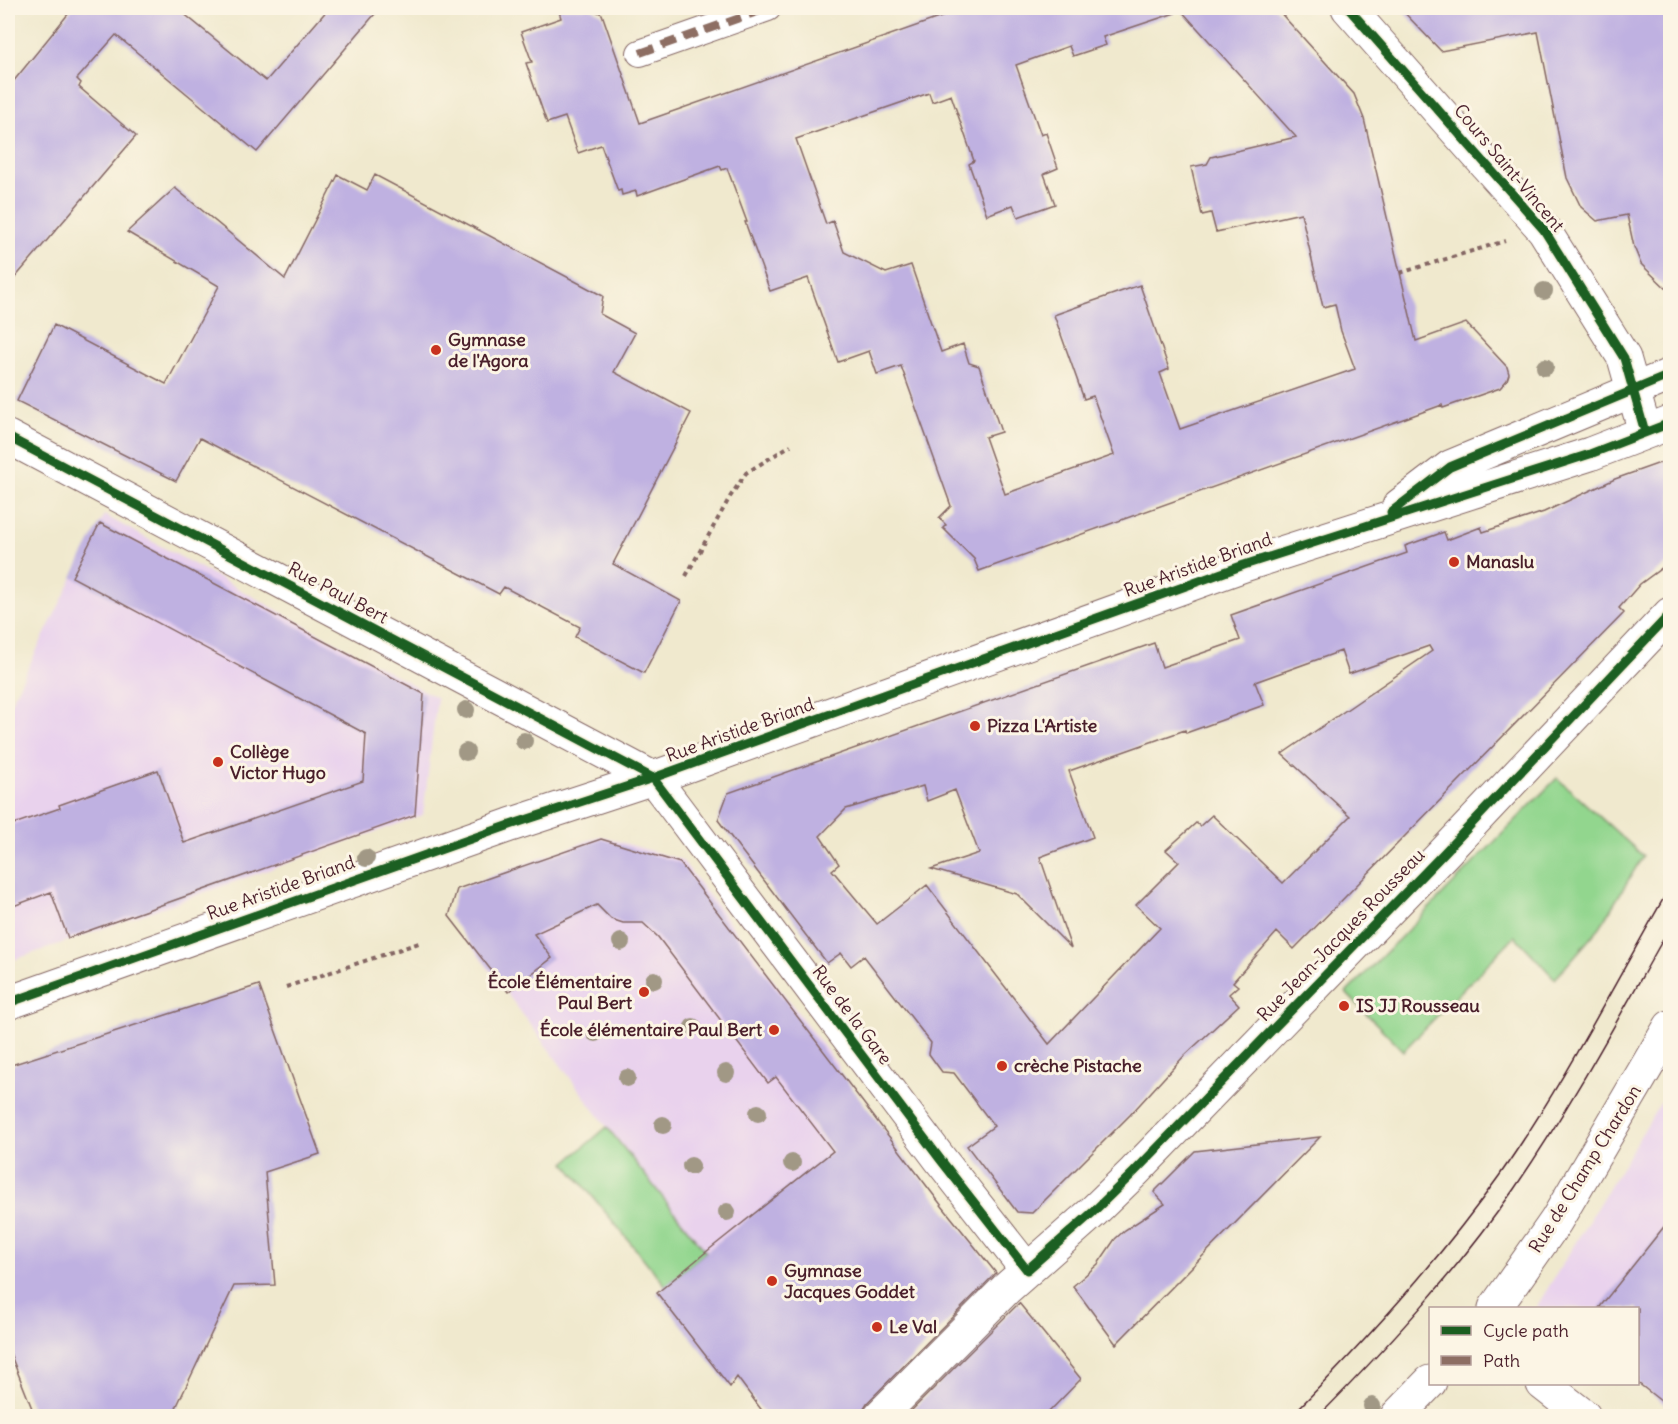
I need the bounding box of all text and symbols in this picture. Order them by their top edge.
street label: Cours Saint-Vincent [1449,99,1570,236]
place label: Gymnase de l'Agora [448,328,528,372]
marker: Gymnase de l'Agora [429,343,443,357]
street label: Rue Aristide Briand [1121,527,1275,602]
place label: Manaslu [1466,550,1535,573]
marker: Manaslu [1447,555,1461,569]
street label: Rue Paul Bert [284,557,392,629]
street label: Rue Aristide Briand [663,692,817,767]
place label: Pizza L'Artiste [987,714,1098,737]
marker: Pizza L'Artiste [968,719,982,733]
place label: Collège Victor Hugo [230,740,326,784]
marker: Collège Victor Hugo [211,755,225,769]
street label: Rue Jean-Jacques Rousseau [1252,843,1429,1026]
street label: Rue Aristide Briand [204,850,358,925]
street label: Rue de la Gare [808,960,897,1069]
place label: École Élémentaire Paul Bert [488,970,633,1014]
marker: École Élémentaire Paul Bert [637,985,651,999]
place label: IS JJ Rousseau [1356,994,1480,1017]
marker: IS JJ Rousseau [1337,999,1351,1013]
place label: École élémentaire Paul Bert [540,1018,763,1041]
marker: École élémentaire Paul Bert [767,1023,781,1037]
place label: crèche Pistache [1014,1054,1142,1077]
marker: crèche Pistache [995,1059,1009,1073]
street label: Rue de Champ Chardon [1523,1080,1646,1257]
place label: Gymnase Jacques Goddet [784,1259,916,1303]
marker: Gymnase Jacques Goddet [765,1274,779,1288]
legend [1429,1307,1639,1385]
place label: Le Val [889,1315,937,1338]
text: Cycle path [1483,1319,1569,1342]
marker: Le Val [870,1320,884,1334]
text: Path [1483,1349,1520,1372]

